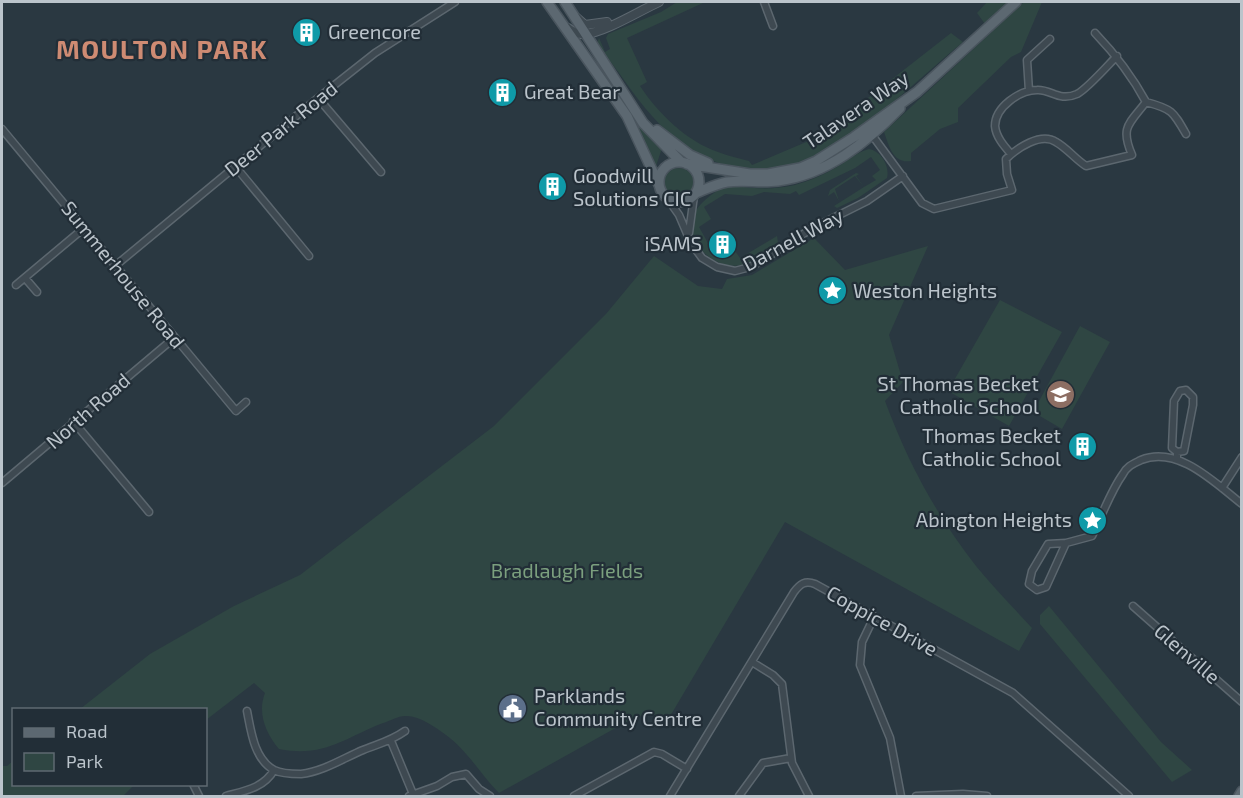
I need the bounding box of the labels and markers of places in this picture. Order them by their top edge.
building icon: Greencore [291,16,323,48]
place label: Greencore [328,19,421,43]
building icon: Great Bear [487,76,519,108]
place label: Great Bear [524,79,620,103]
place label: Goodwill Solutions CIC [573,163,691,210]
building icon: Goodwill Solutions CIC [536,171,568,203]
building icon: iSAMS [707,228,739,260]
place label: iSAMS [645,231,702,255]
place icon: Weston Heights [816,275,848,307]
place label: Weston Heights [853,278,997,302]
place label: St Thomas Becket Catholic School [877,371,1039,418]
school or university icon: St Thomas Becket Catholic School [1044,379,1076,411]
place label: Thomas Becket Catholic School [922,423,1061,470]
building icon: Thomas Becket Catholic School [1066,431,1098,463]
place icon: Abington Heights [1077,504,1109,536]
place label: Abington Heights [916,507,1072,531]
place label: Parklands Community Centre [534,683,702,730]
public building icon: Parklands Community Centre [497,692,529,724]

